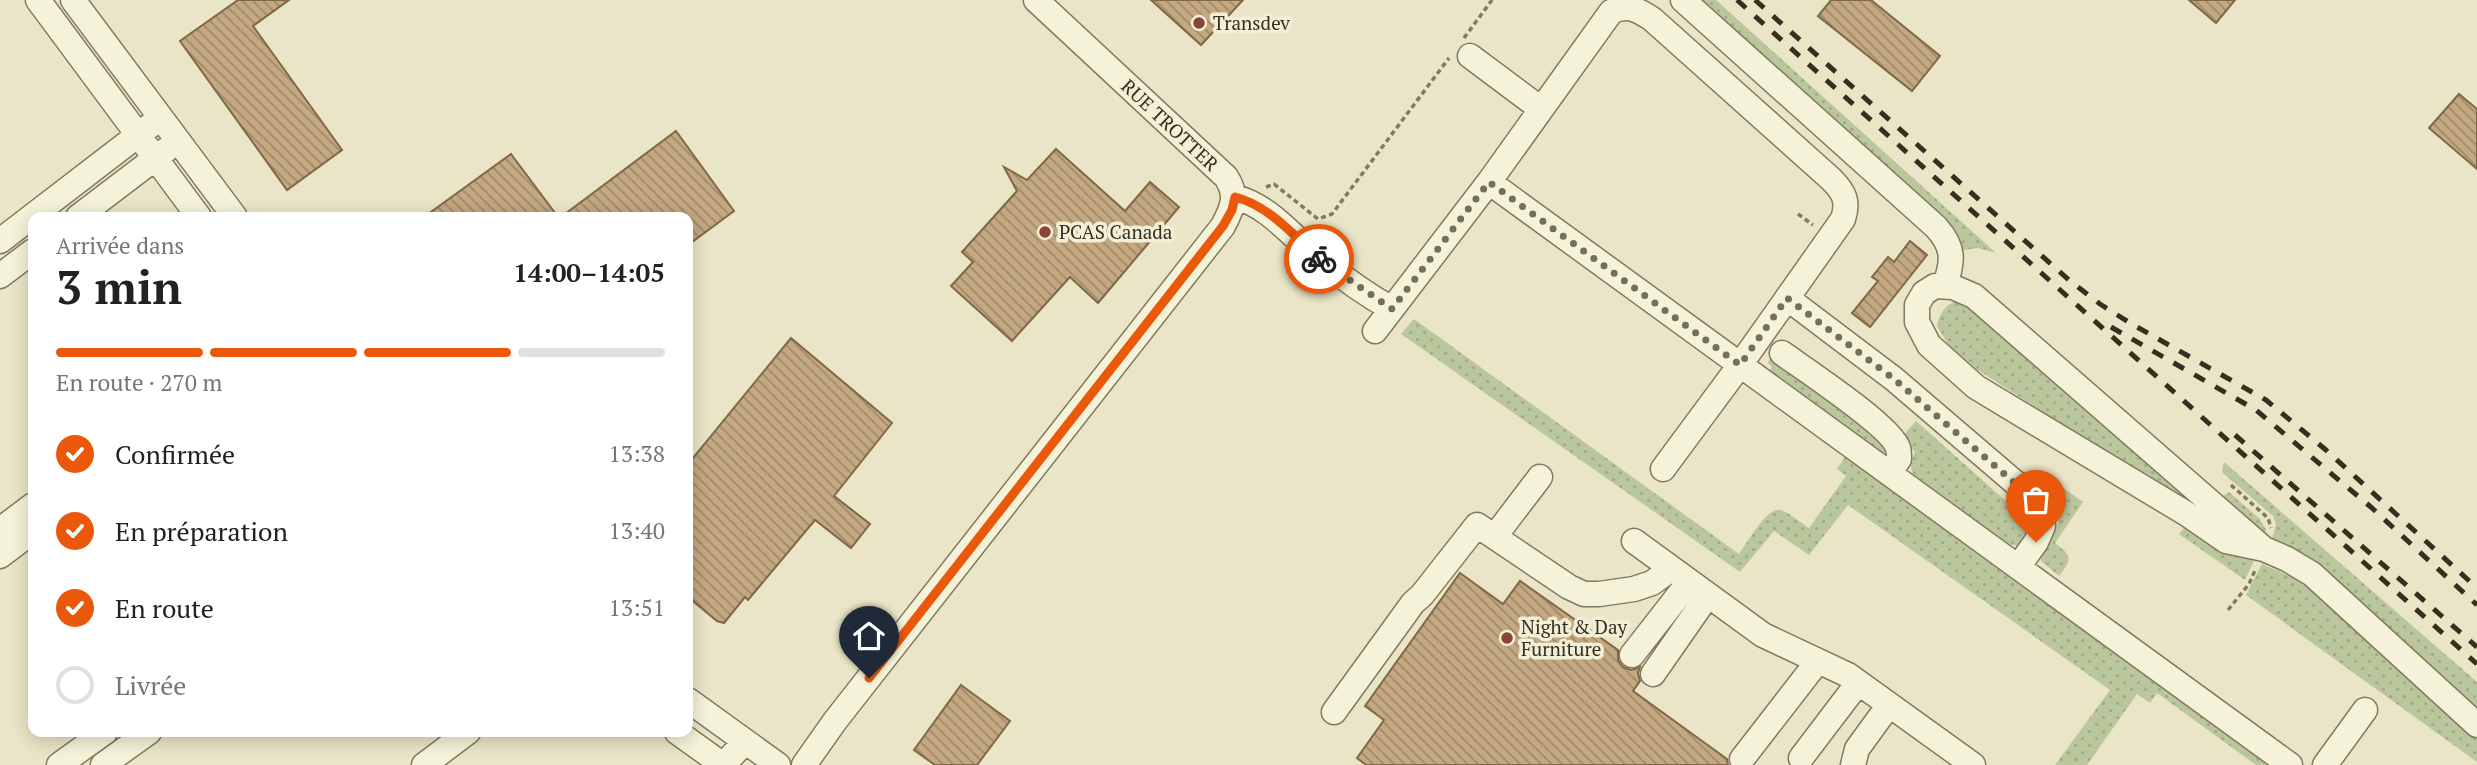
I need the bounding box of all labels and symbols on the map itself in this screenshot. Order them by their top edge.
place label: Transdev [1213,10,1290,35]
marker: Transdev [1191,15,1207,31]
street label: RUE TROTTER [1116,73,1224,176]
place label: PCAS Canada [1059,219,1173,244]
marker: PCAS Canada [1037,224,1053,240]
courier [1284,224,1354,294]
pin [2006,470,2066,542]
pin [839,606,899,678]
place label: Night & Day Furniture [1521,614,1628,661]
marker: Night & Day Furniture [1499,630,1515,646]

